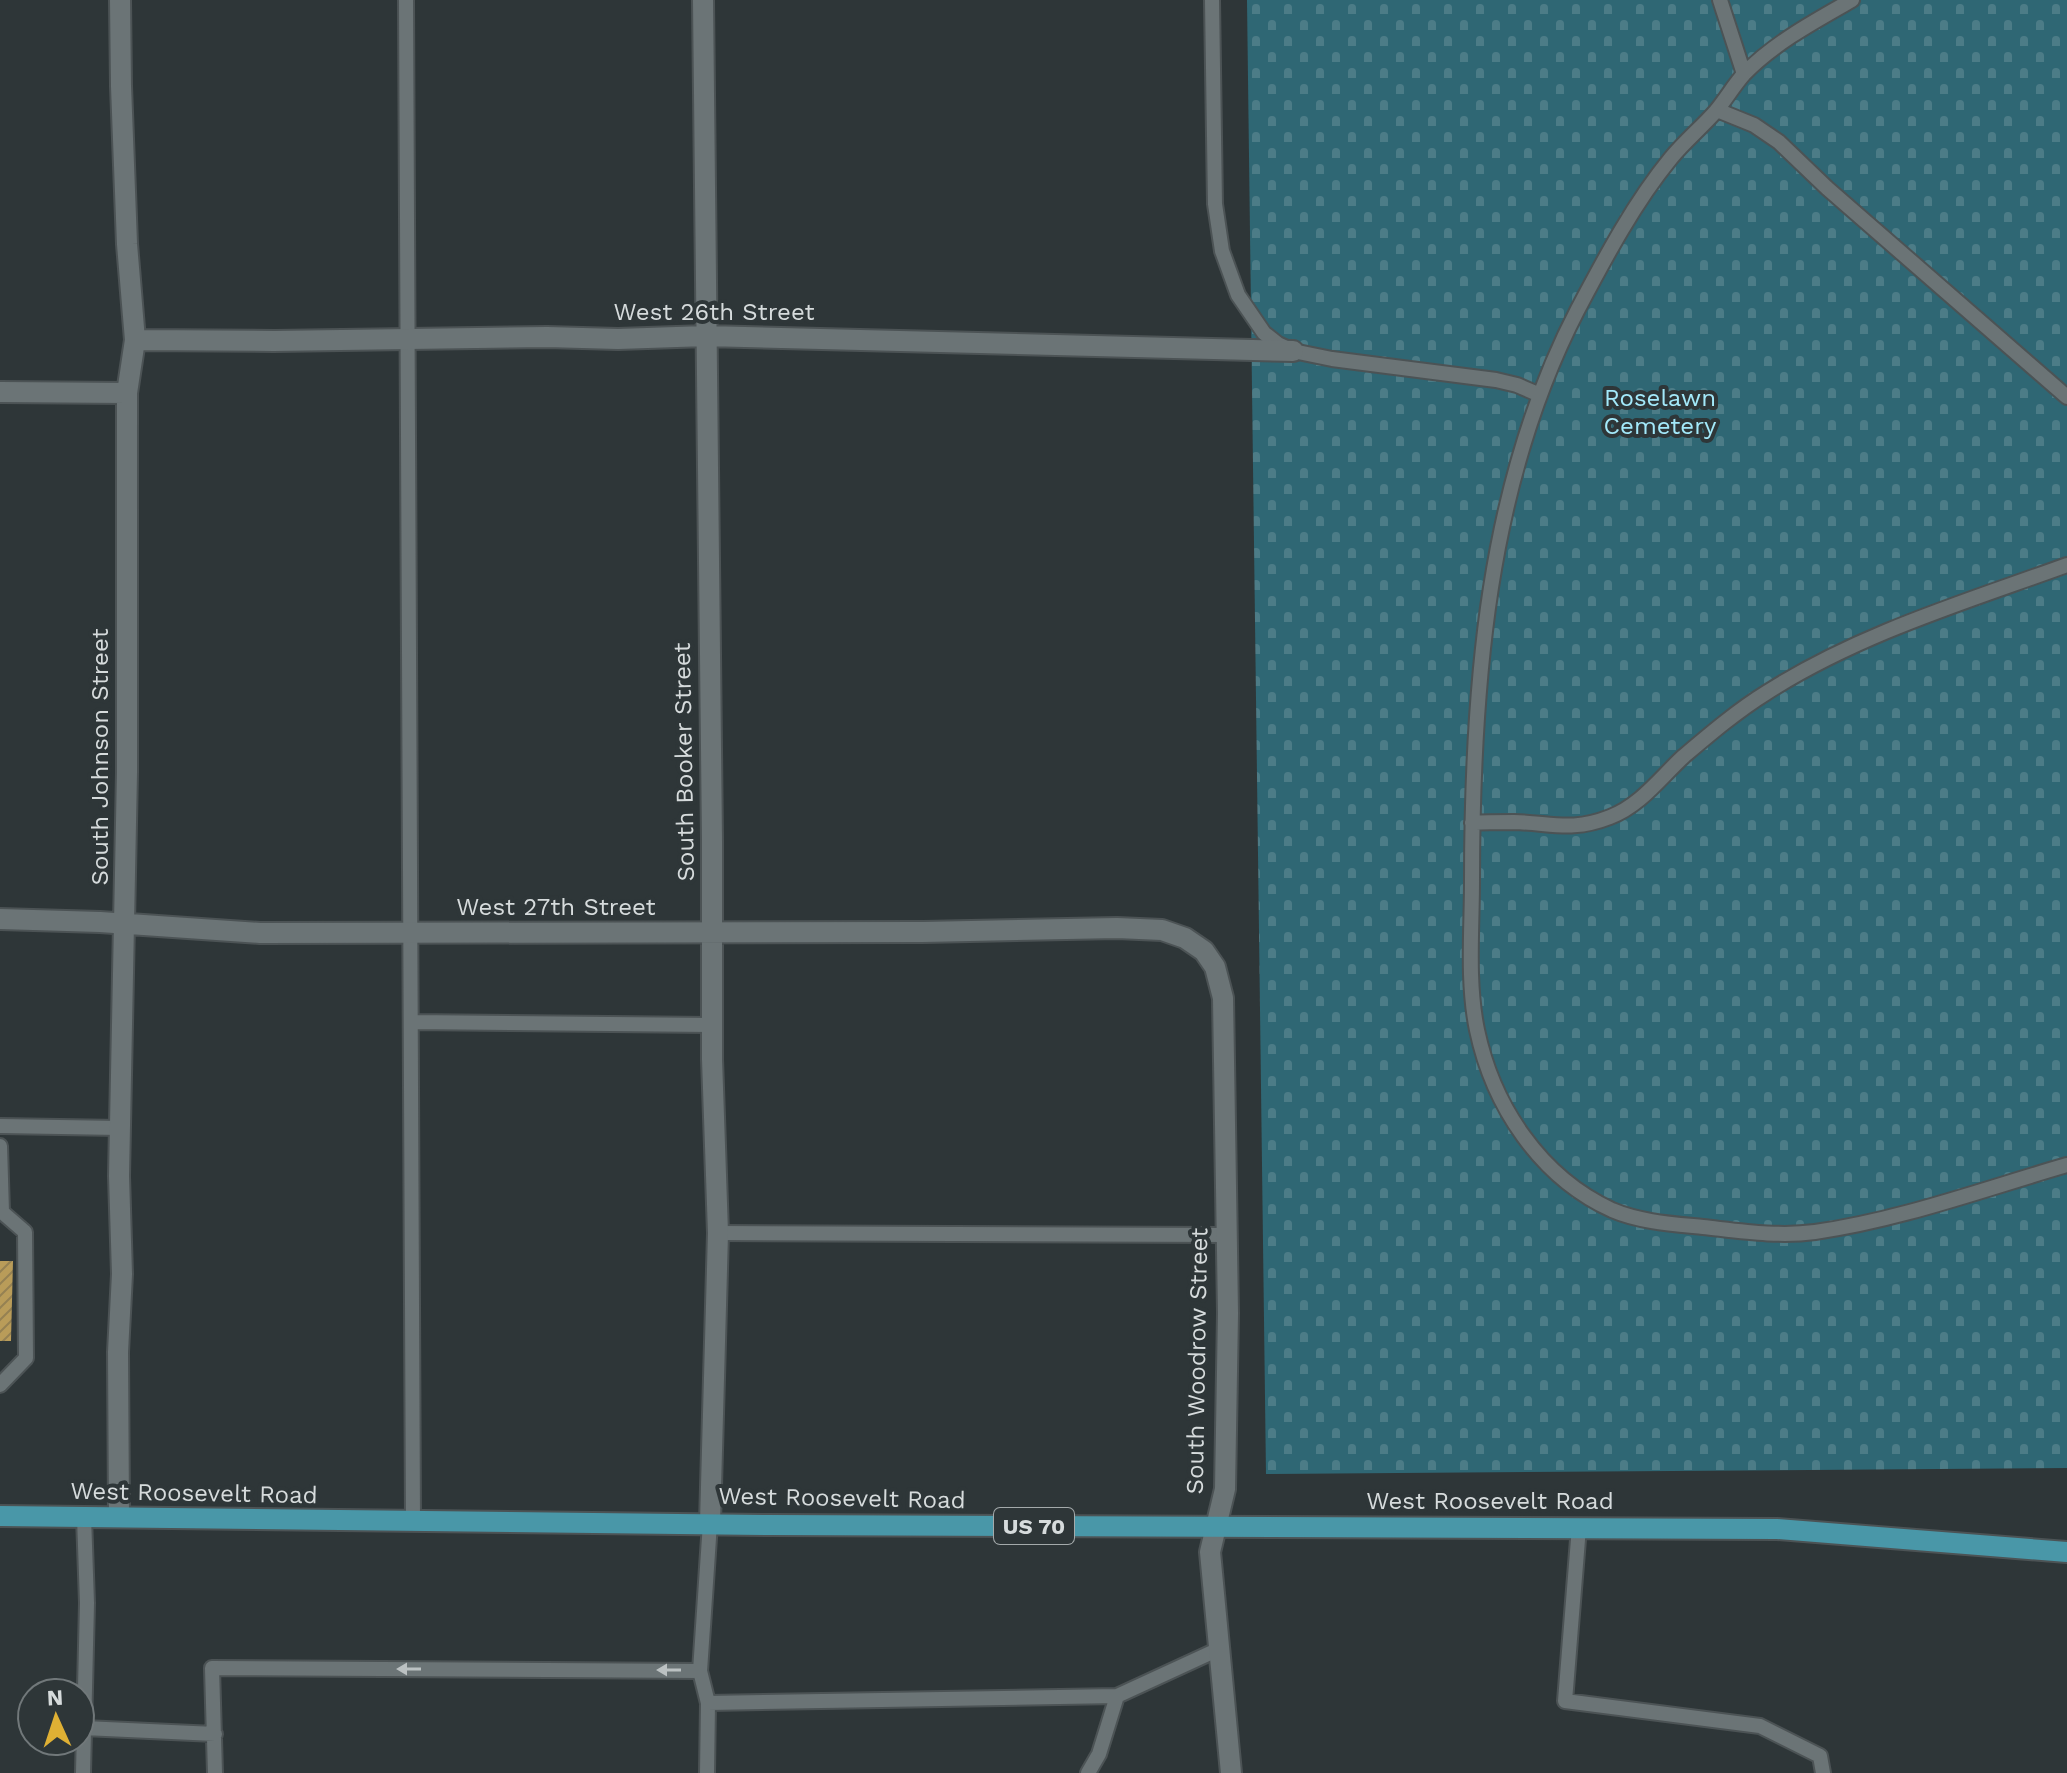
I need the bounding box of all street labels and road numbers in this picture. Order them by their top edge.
street label: West 26th Street [614,298,814,326]
street label: South Johnson Street [86,629,114,885]
street label: South Booker Street [668,642,700,882]
street label: West 27th Street [456,893,656,921]
street label: South Woodrow Street [1181,1227,1213,1495]
street label: West Roosevelt Road [70,1477,318,1509]
street label: West Roosevelt Road [718,1482,966,1514]
street label: West Roosevelt Road [1366,1487,1614,1515]
road number: US 70 [994,1508,1074,1544]

